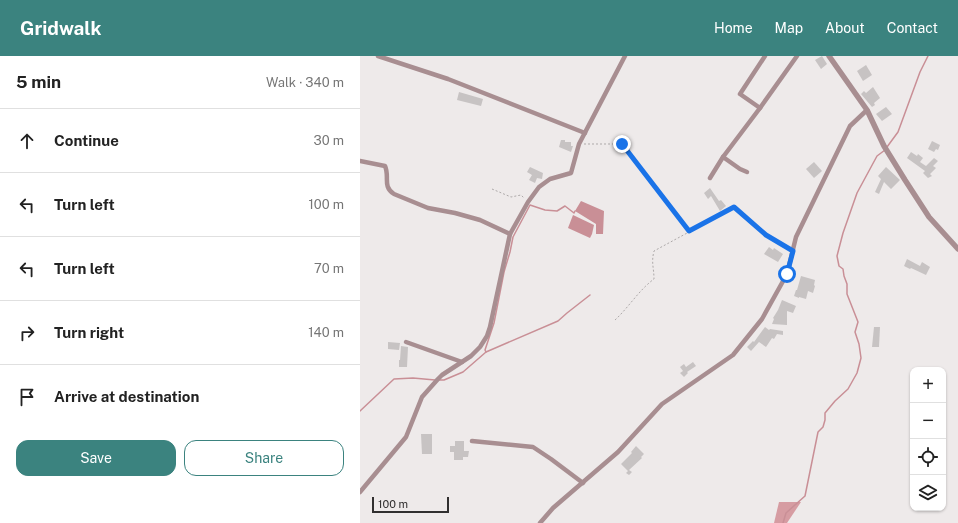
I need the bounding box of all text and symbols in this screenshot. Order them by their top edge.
text: Gridwalk [20,17,101,39]
text: Home [714,20,753,36]
text: Map [775,20,803,36]
text: About [825,20,865,36]
text: Contact [887,20,938,36]
text: 5 min [16,72,61,92]
text: Walk · 340 m [266,75,344,90]
icon: ahead [16,130,38,152]
text: Continue [54,132,119,149]
text: 30 m [314,133,344,148]
route end [613,135,631,153]
icon: left [16,194,38,216]
text: Turn left [54,196,115,213]
text: 100 m [308,197,344,212]
icon: left [16,258,38,280]
text: Turn left [54,260,115,277]
text: 70 m [314,261,344,276]
route start [778,265,796,283]
icon: right [16,322,38,344]
text: Turn right [54,324,124,341]
text: 140 m [308,325,344,340]
map controls [910,367,946,511]
button: + [910,367,946,403]
icon: arrive [16,386,38,408]
text: Arrive at destination [54,388,199,405]
button: − [910,403,946,439]
button: locate [910,439,946,475]
button: Save [16,440,176,476]
button: Share [184,440,344,476]
button: layers [910,475,946,511]
scale bar [372,495,449,514]
text: 100 m [378,498,408,510]

